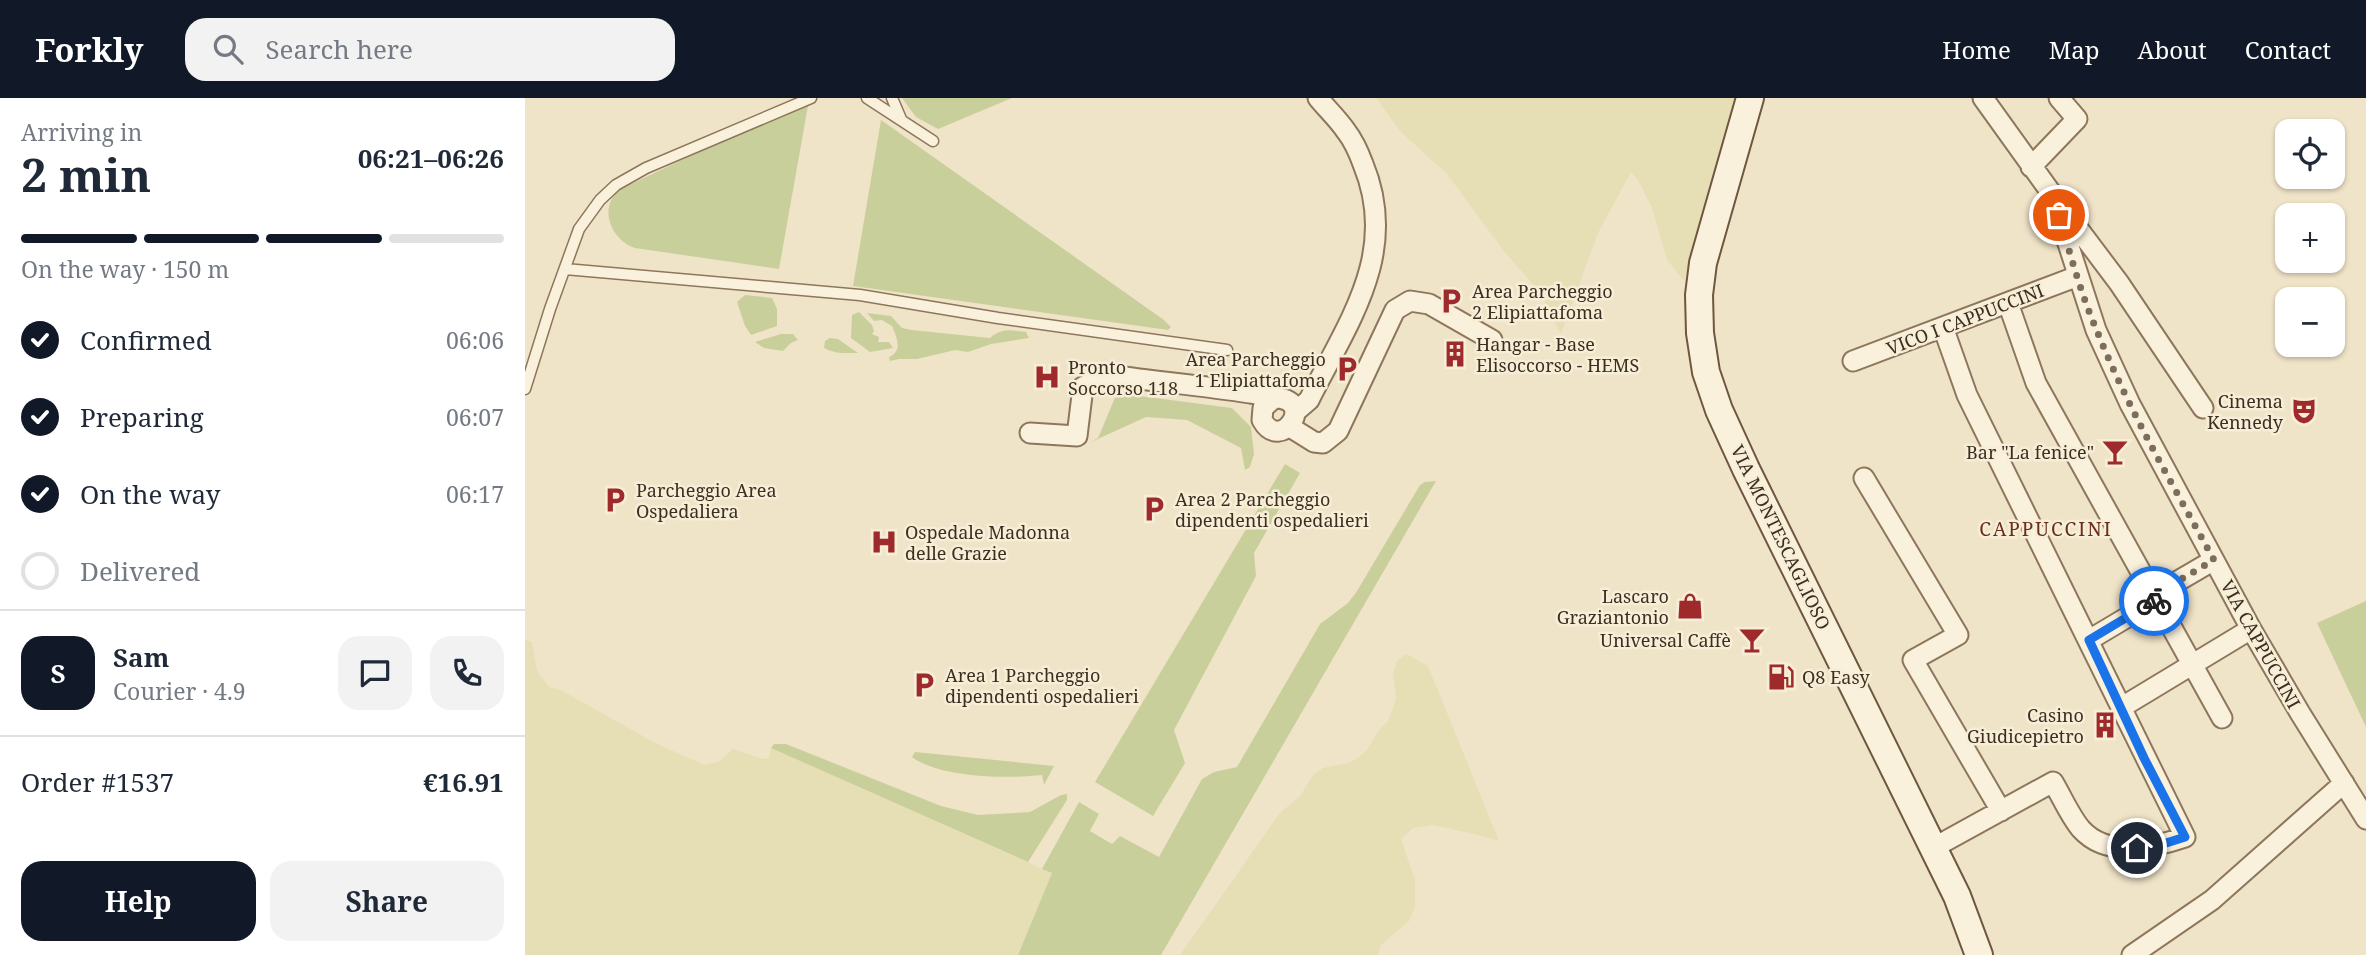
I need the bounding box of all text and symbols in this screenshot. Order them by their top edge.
search box [185,18,675,81]
text: Forkly [35,27,143,72]
icon: search [209,30,247,68]
text: Search here [265,31,413,67]
text: Home [1942,33,2011,66]
text: Map [2049,33,2100,66]
text: About [2138,33,2207,66]
text: Contact [2245,33,2331,66]
text: Arriving in [21,116,142,148]
map controls [2275,119,2345,357]
button: locate [2275,119,2345,189]
text: 06:21–06:26 [358,140,504,176]
text: 2 min [21,143,151,205]
pin [2029,185,2089,245]
icon: bag [2040,196,2078,234]
button: + [2275,203,2345,273]
text: On the way · 150 m [21,253,229,285]
street label: VICO I CAPPUCCINI [1883,278,2047,360]
place label: Area Parcheggio 2 Elipiattafoma [1472,279,1613,324]
parking icon: Area Parcheggio 2 Elipiattafoma [1436,286,1466,316]
button: − [2275,287,2345,357]
icon: check [21,321,59,359]
text: Confirmed [80,322,212,358]
text: 06:06 [446,324,504,356]
place label: Hangar - Base Elisoccorso - HEMS [1476,332,1639,377]
building icon: Hangar - Base Elisoccorso - HEMS [1440,339,1470,369]
place label: Area Parcheggio 1 Elipiattafoma [1185,347,1326,392]
parking icon: Area Parcheggio 1 Elipiattafoma [1332,354,1362,384]
place label: Pronto Soccorso 118 [1068,355,1178,400]
hospital icon: Pronto Soccorso 118 [1032,362,1062,392]
place label: Cinema Kennedy [2207,389,2284,434]
theatre icon: Cinema Kennedy [2289,396,2319,426]
icon: check [21,398,59,436]
text: Preparing [80,399,204,435]
text: 06:07 [446,401,504,433]
bar icon: Bar "La fenice" [2100,437,2130,467]
place label: Bar "La fenice" [1966,440,2094,464]
street label: VIA MONTESCAGLIOSO [1726,441,1836,633]
icon: check [21,475,59,513]
text: On the way [80,476,220,512]
text: 06:17 [446,478,504,510]
place label: Parcheggio Area Ospedaliera [636,478,777,523]
parking icon: Parcheggio Area Ospedaliera [600,485,630,515]
place label: Area 2 Parcheggio dipendenti ospedalieri [1175,487,1369,532]
parking icon: Area 2 Parcheggio dipendenti ospedalieri [1139,494,1169,524]
district label: CAPPUCCINI [1979,516,2113,542]
place label: Ospedale Madonna delle Grazie [905,520,1070,565]
hospital icon: Ospedale Madonna delle Grazie [869,527,899,557]
text: Delivered [80,553,200,589]
courier [2119,566,2189,636]
street label: VIA CAPPUCCINI [2216,575,2306,713]
icon: bike [2135,582,2173,620]
place label: Lascaro Graziantonio [1557,584,1669,629]
shop icon: Lascaro Graziantonio [1675,591,1705,621]
bar icon: Universal Caffè [1737,625,1767,655]
place label: Universal Caffè [1600,628,1731,652]
button: chat [338,636,412,710]
button: phone [430,636,504,710]
text: Sam [113,639,169,675]
text: S [50,655,66,691]
fuel station icon: Q8 Easy [1766,662,1796,692]
place label: Area 1 Parcheggio dipendenti ospedalieri [945,663,1139,708]
place label: Q8 Easy [1802,665,1871,689]
parking icon: Area 1 Parcheggio dipendenti ospedalieri [909,670,939,700]
text: Courier · 4.9 [113,675,246,707]
place label: Casino Giudicepietro [1967,703,2084,748]
building icon: Casino Giudicepietro [2090,710,2120,740]
text: Order #1537 [21,764,174,800]
text: €16.91 [423,764,504,800]
pin [2107,818,2167,878]
icon: home [2118,829,2156,867]
button: Help [21,861,256,941]
button: Share [270,861,504,941]

